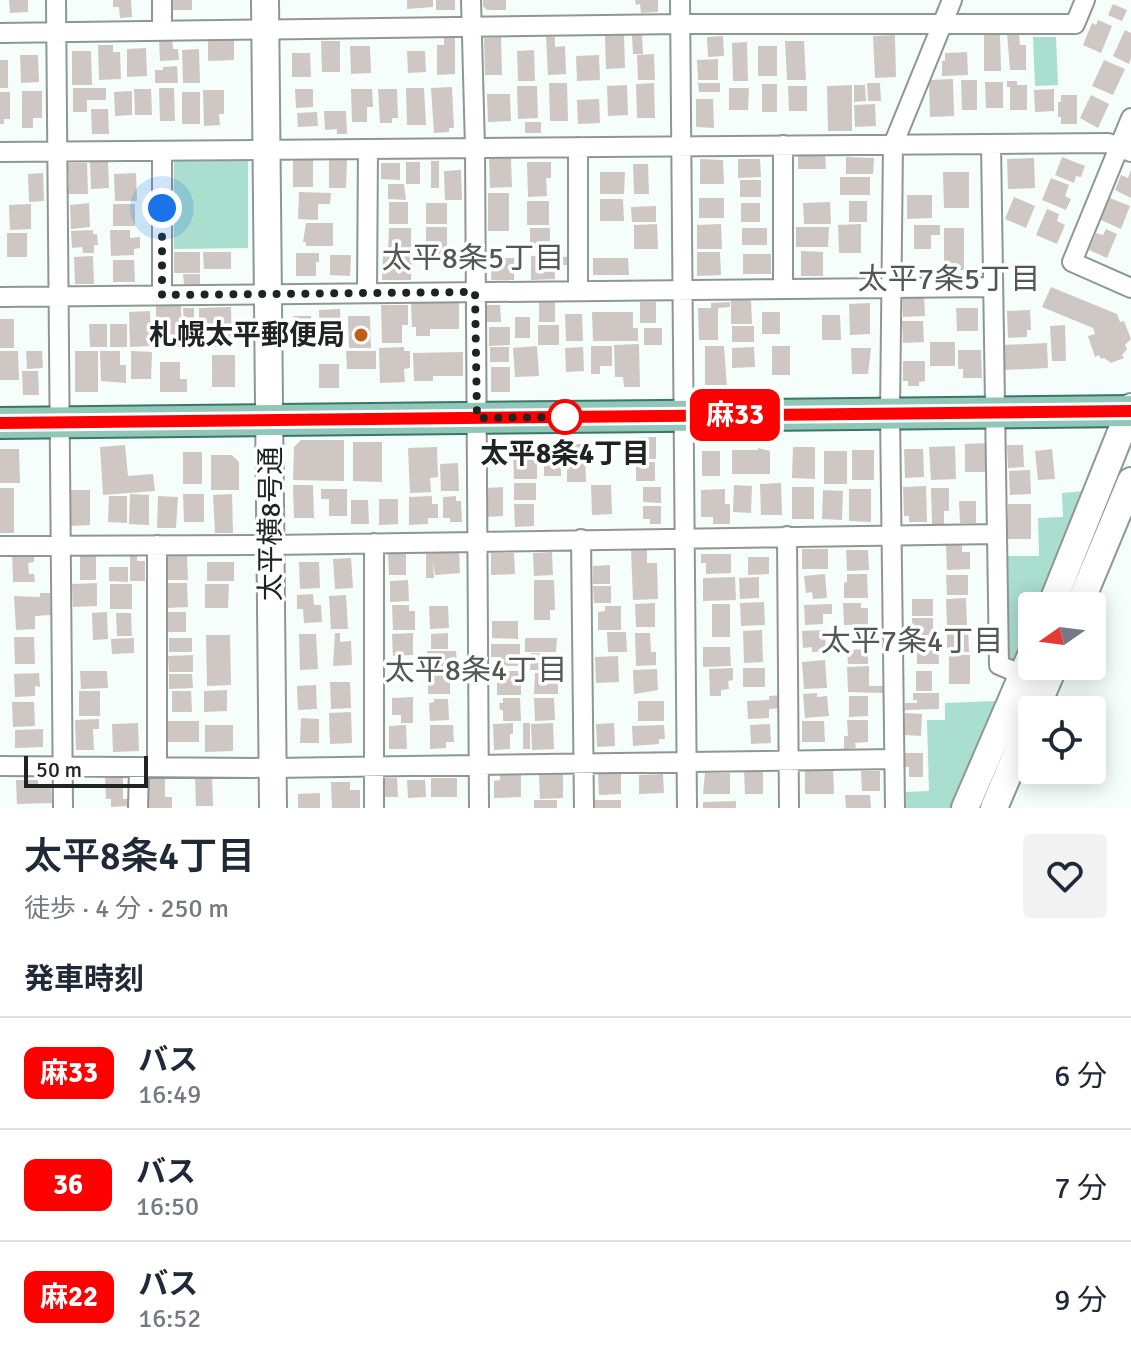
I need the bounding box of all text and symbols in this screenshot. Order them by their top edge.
your location [142,188,182,228]
district label: 太平8条5丁目 [382,240,564,277]
district label: 太平7条5丁目 [858,261,1040,298]
place label: 札幌太平郵便局 [149,318,345,352]
marker: 札幌太平郵便局 [352,326,370,344]
line badge: 麻33 [689,389,781,441]
text: 麻33 [706,398,764,432]
marker: 太平8条4丁目 [548,400,582,434]
place label: 太平8条4丁目 [480,437,650,471]
street label: 太平横8号通 [254,446,288,602]
north arrow [1018,592,1106,680]
map controls [1018,592,1106,784]
district label: 太平7条4丁目 [821,623,1003,660]
district label: 太平8条4丁目 [385,652,567,689]
button: locate [1018,696,1106,784]
scale bar [24,752,148,788]
text: 50 m [36,756,82,783]
text: 太平8条4丁目 [24,833,255,880]
button: heart [1023,834,1107,918]
text: 徒歩 · 4 分 · 250 m [24,893,229,925]
text: 発車時刻 [24,961,144,998]
text: バス [138,1042,198,1079]
text: 麻33 [40,1056,98,1090]
text: 6 分 [1054,1058,1107,1095]
text: 16:49 [138,1079,201,1111]
text: バス [136,1154,196,1191]
text: 36 [53,1168,83,1202]
text: 7 分 [1054,1170,1107,1207]
text: 16:50 [136,1191,199,1223]
text: バス [138,1266,198,1303]
text: 麻22 [40,1280,98,1314]
text: 9 分 [1054,1282,1107,1319]
text: 16:52 [138,1303,201,1335]

